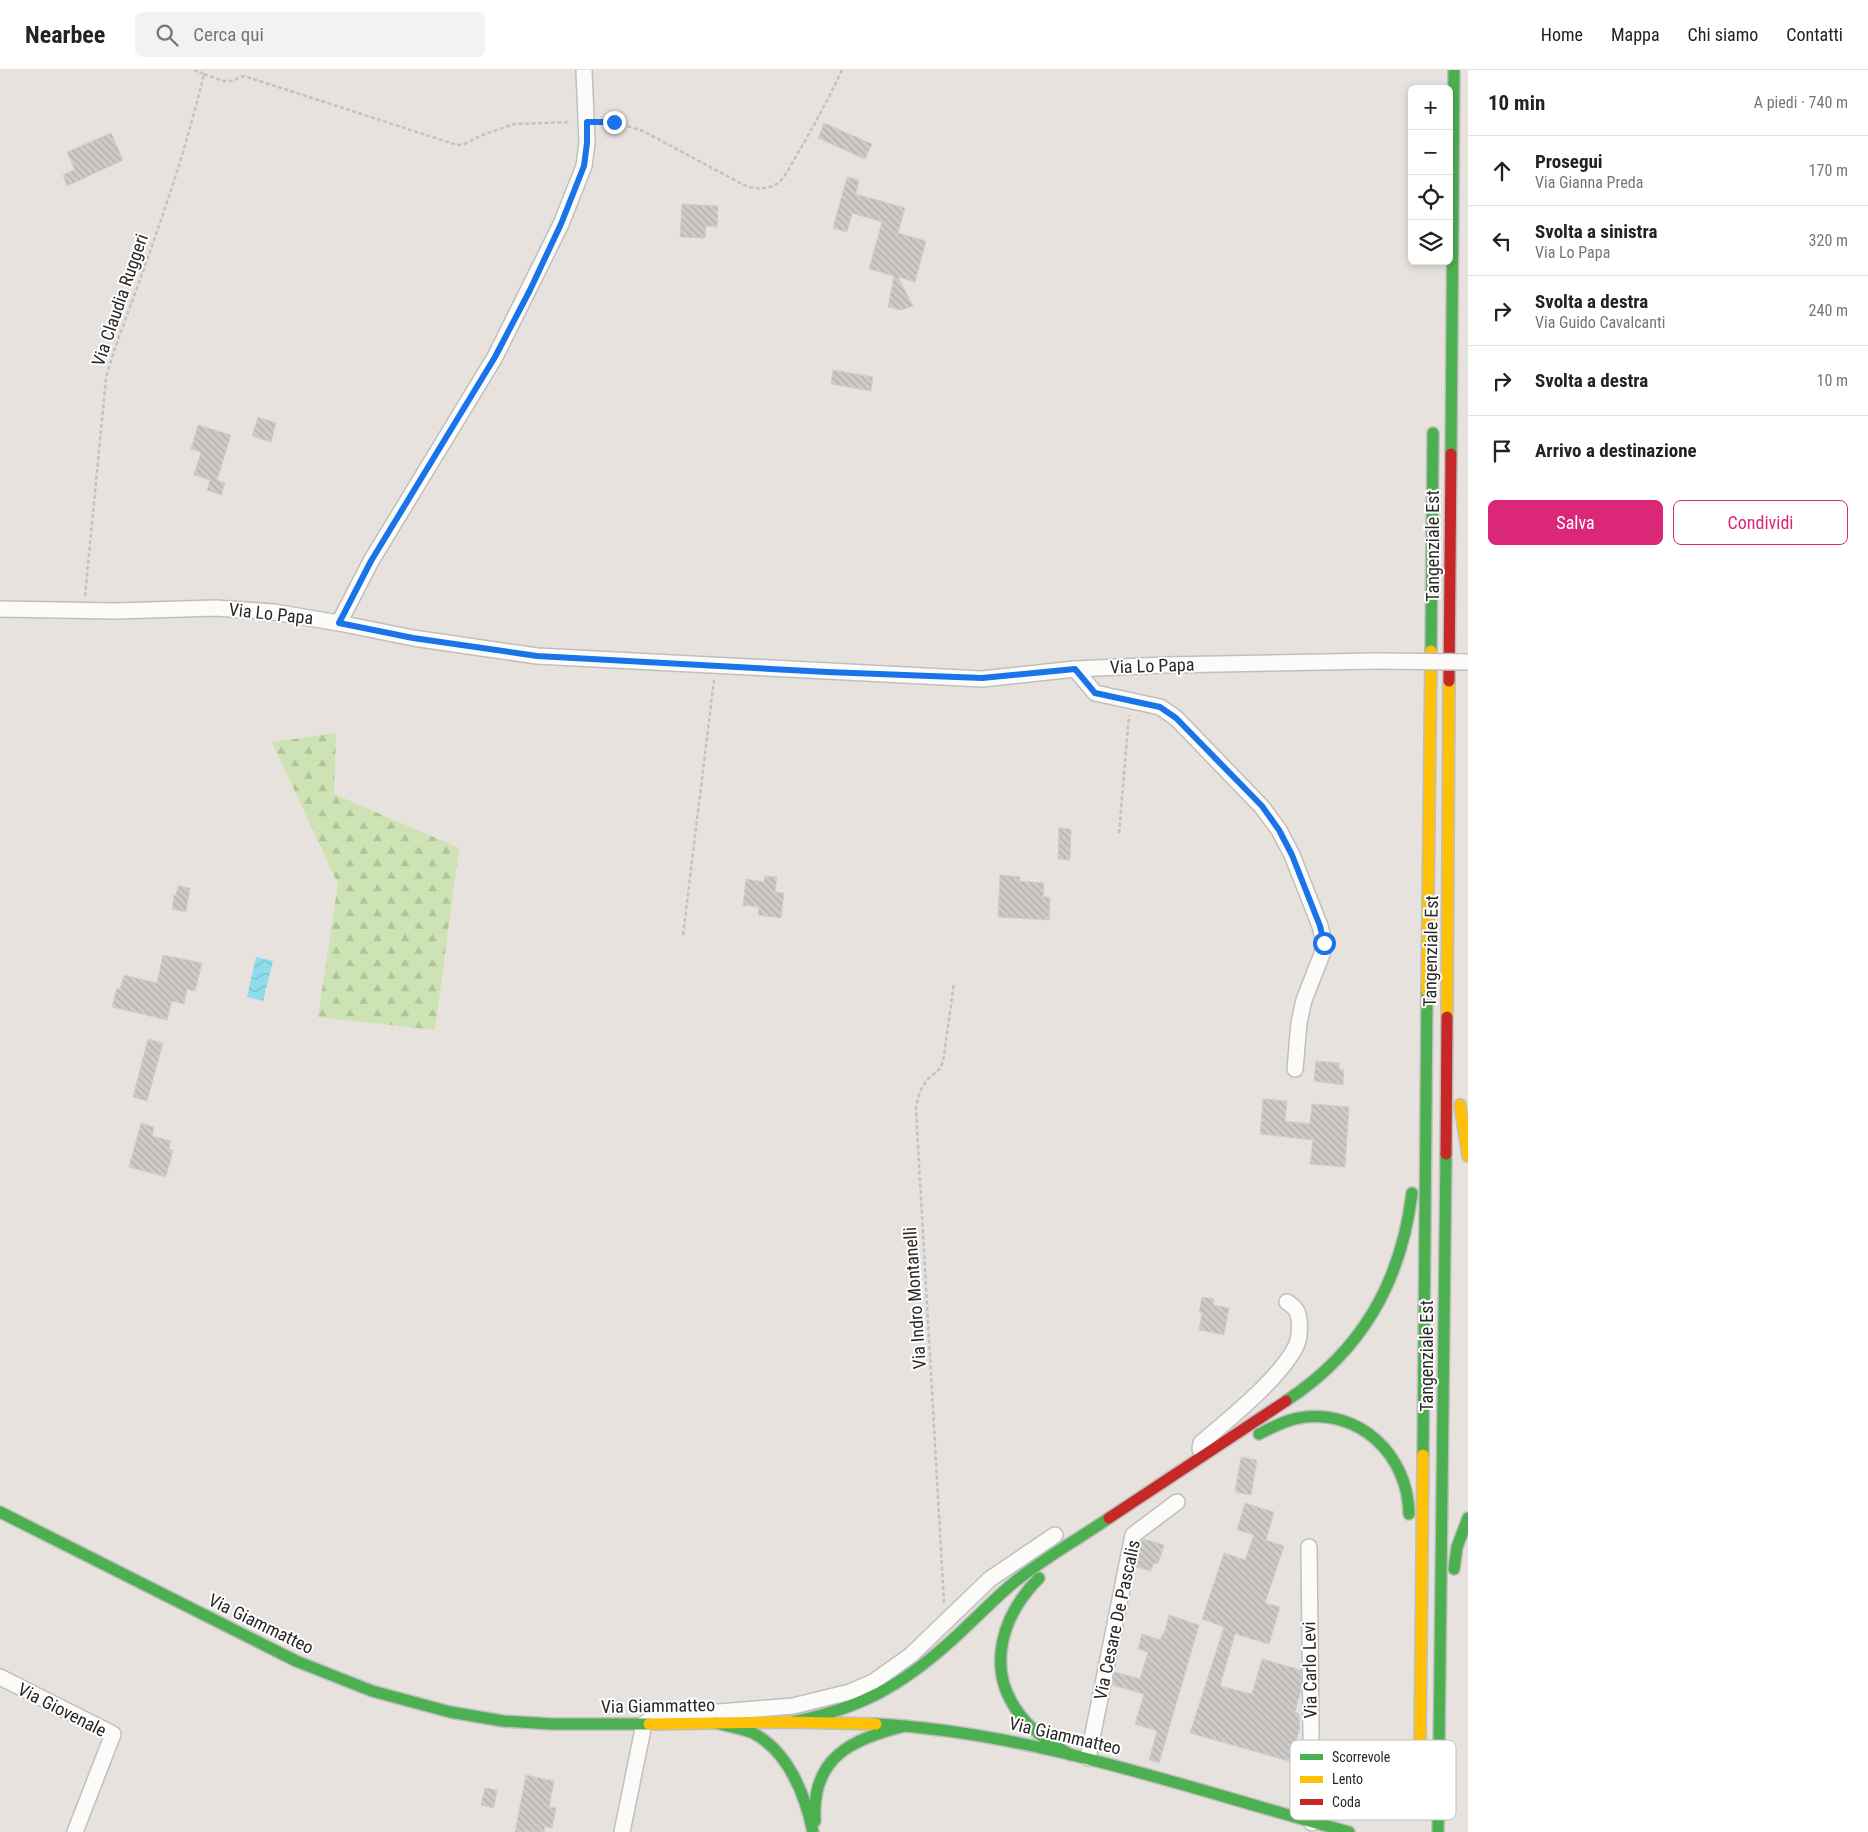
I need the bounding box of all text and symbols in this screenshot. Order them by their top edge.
search box [135,12,485,57]
text: Nearbee [25,21,105,49]
icon: search [153,21,181,49]
text: Cerca qui [193,23,264,46]
text: Home [1541,24,1583,45]
text: Mappa [1611,24,1660,45]
text: Chi siamo [1688,24,1758,45]
text: Contatti [1786,24,1843,45]
map controls [1408,85,1453,265]
button: + [1408,85,1453,130]
text: 10 min [1488,91,1545,115]
text: A piedi · 740 m [1754,93,1848,112]
route end [603,111,626,134]
button: − [1408,130,1453,175]
text: Prosegui [1535,150,1603,173]
icon: ahead [1488,157,1516,185]
text: 170 m [1809,161,1848,180]
text: Via Gianna Preda [1535,173,1643,192]
button: locate [1408,175,1453,220]
button: layers [1408,220,1453,265]
text: Svolta a sinistra [1535,220,1657,243]
icon: left [1488,227,1516,255]
street label: Via Claudia Ruggeri [87,231,152,369]
text: 320 m [1809,231,1848,250]
text: Via Lo Papa [1535,243,1610,262]
text: Svolta a destra [1535,290,1648,313]
icon: right [1488,297,1516,325]
text: 240 m [1809,301,1848,320]
text: Via Guido Cavalcanti [1535,313,1665,332]
icon: right [1488,367,1516,395]
text: Svolta a destra [1535,369,1648,392]
text: 10 m [1816,371,1848,390]
icon: arrive [1488,437,1516,465]
text: Arrivo a destinazione [1535,439,1697,462]
street label: Tangenziale Est [1422,490,1443,602]
button: Salva [1488,500,1663,545]
button: Condividi [1673,500,1848,545]
street label: Via Lo Papa [228,599,314,628]
street label: Via Lo Papa [1109,654,1195,677]
street label: Tangenziale Est [1419,895,1442,1007]
route start [1313,932,1336,955]
street label: Via Indro Montanelli [899,1226,930,1370]
street label: Tangenziale Est [1416,1300,1437,1412]
street label: Via Cesare De Pascalis [1089,1538,1144,1702]
street label: Via Giammatteo [205,1589,317,1658]
street label: Via Carlo Levi [1298,1621,1321,1719]
street label: Via Giovenale [14,1678,110,1741]
street label: Via Giammatteo [601,1694,715,1717]
street label: Via Giammatteo [1007,1712,1123,1759]
legend [1290,1740,1456,1820]
text: Scorrevole [1332,1749,1391,1765]
text: Lento [1332,1771,1363,1787]
text: Coda [1332,1794,1361,1810]

